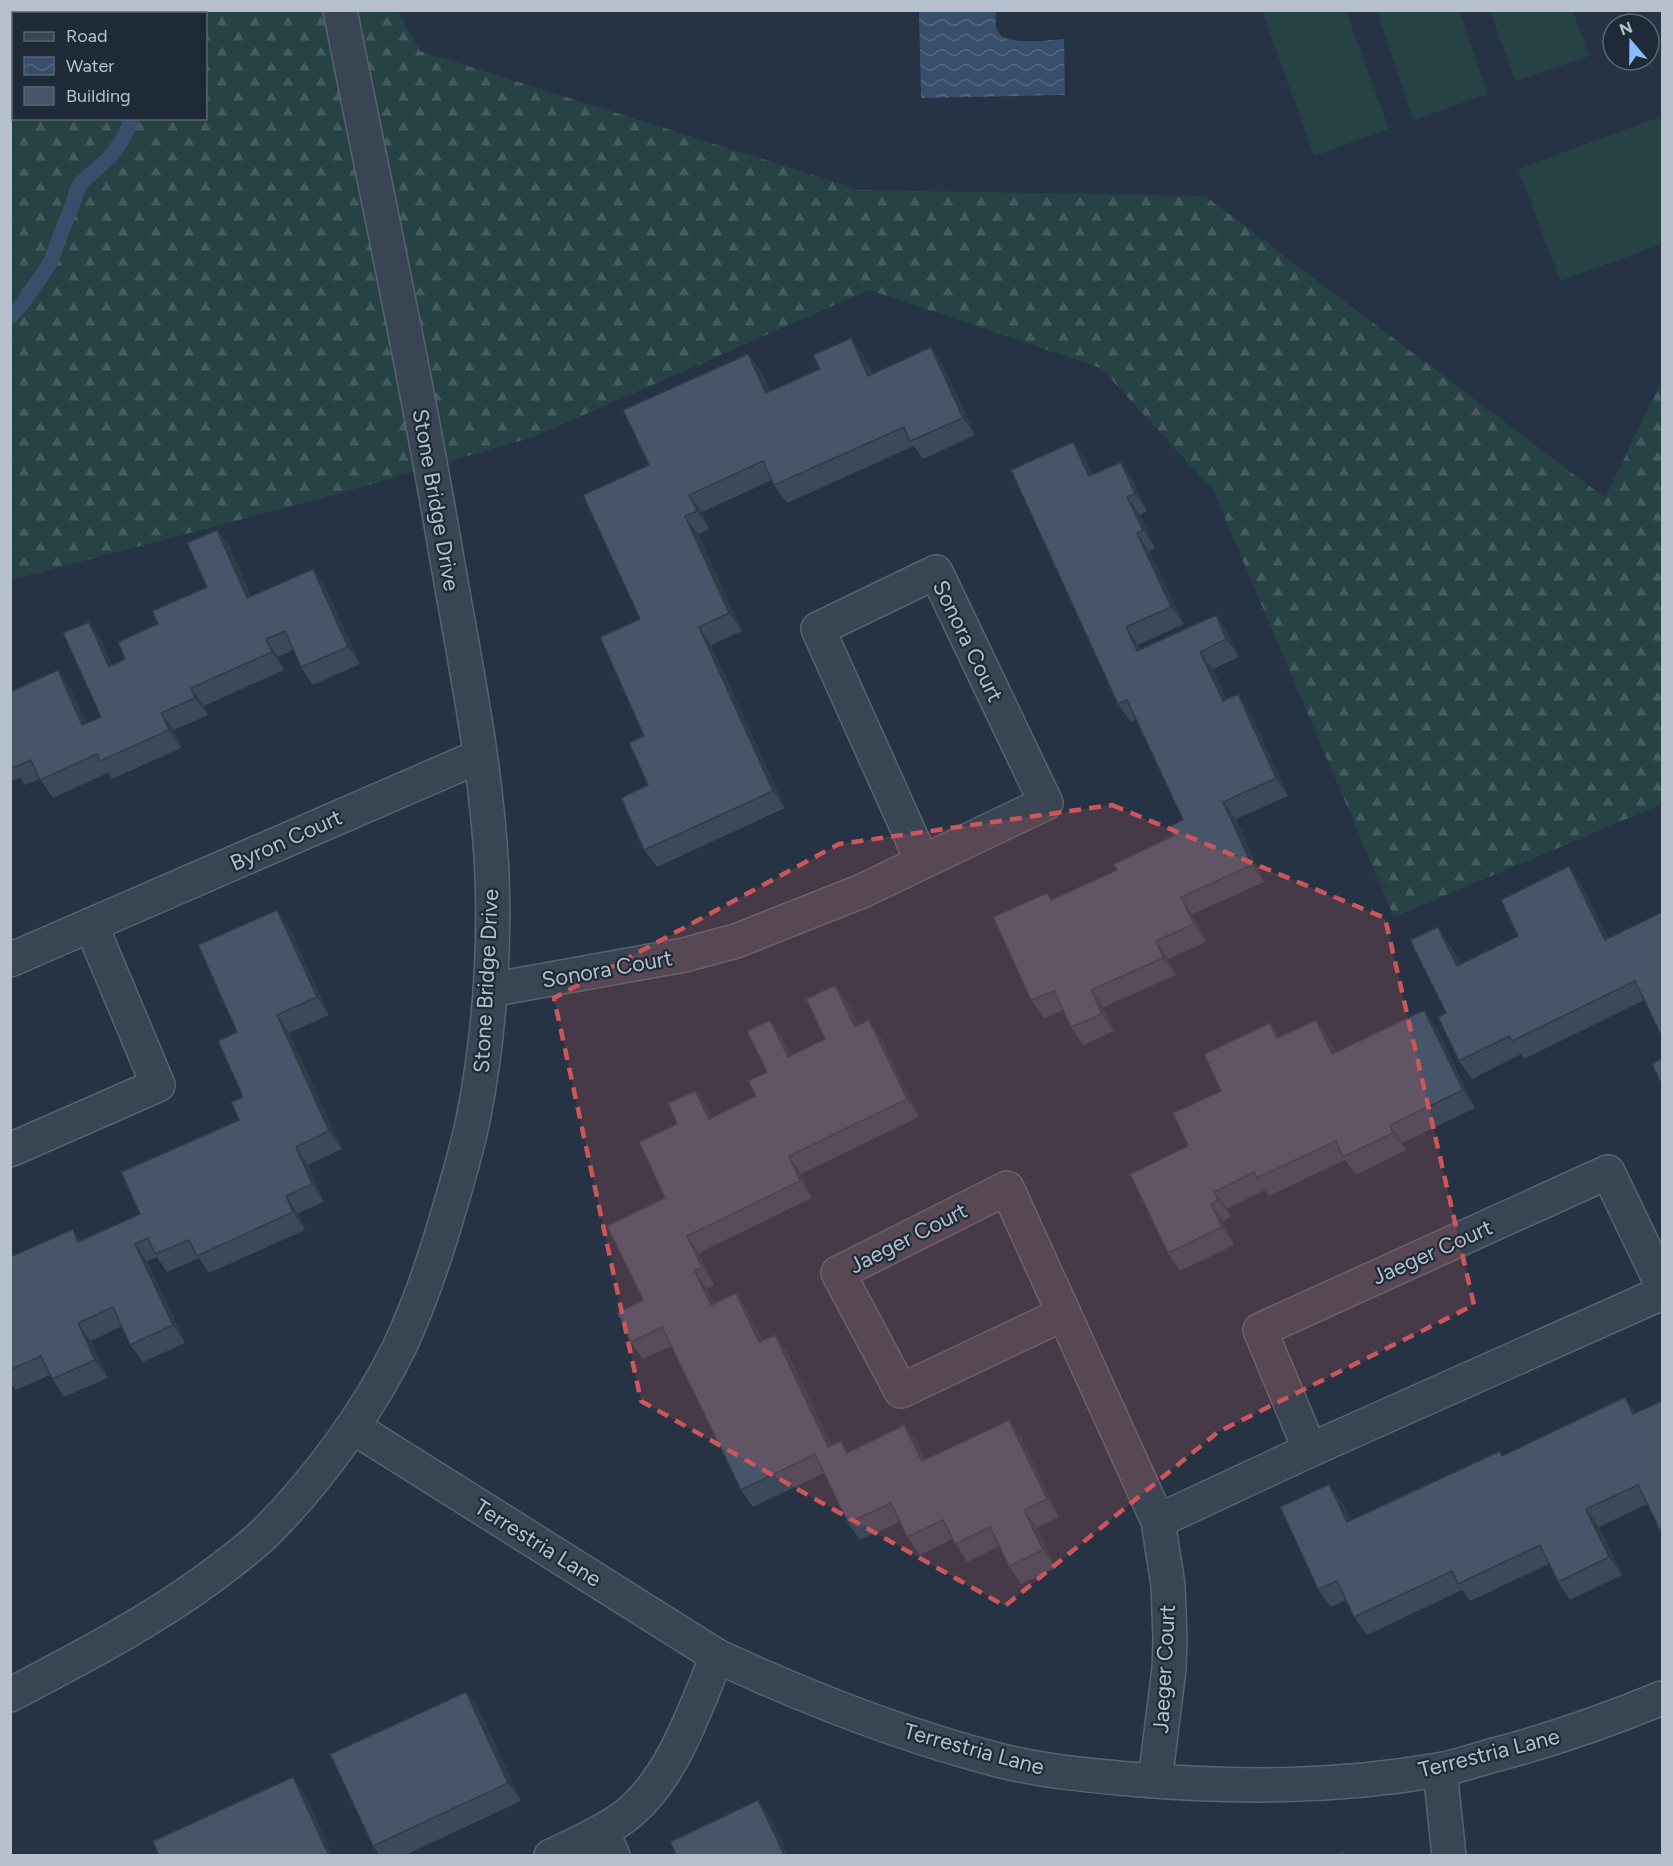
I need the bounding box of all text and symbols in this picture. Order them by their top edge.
legend [12,12,207,120]
north arrow [1601,12,1661,72]
text: N [1617,17,1635,39]
text: Road [66,25,107,47]
text: Water [66,55,114,77]
text: Building [66,85,131,107]
street label: Stone Bridge Drive [407,407,465,593]
street label: Sonora Court [927,576,1009,706]
street label: Byron Court [226,803,346,877]
street label: Stone Bridge Drive [468,888,504,1074]
street label: Sonora Court [540,944,674,994]
street label: Jaeger Court [844,1197,972,1279]
street label: Jaeger Court [1368,1213,1496,1291]
street label: Terrestria Lane [470,1493,606,1593]
street label: Jaeger Court [1147,1604,1181,1734]
street label: Terrestria Lane [901,1717,1047,1781]
street label: Terrestria Lane [1416,1722,1562,1784]

